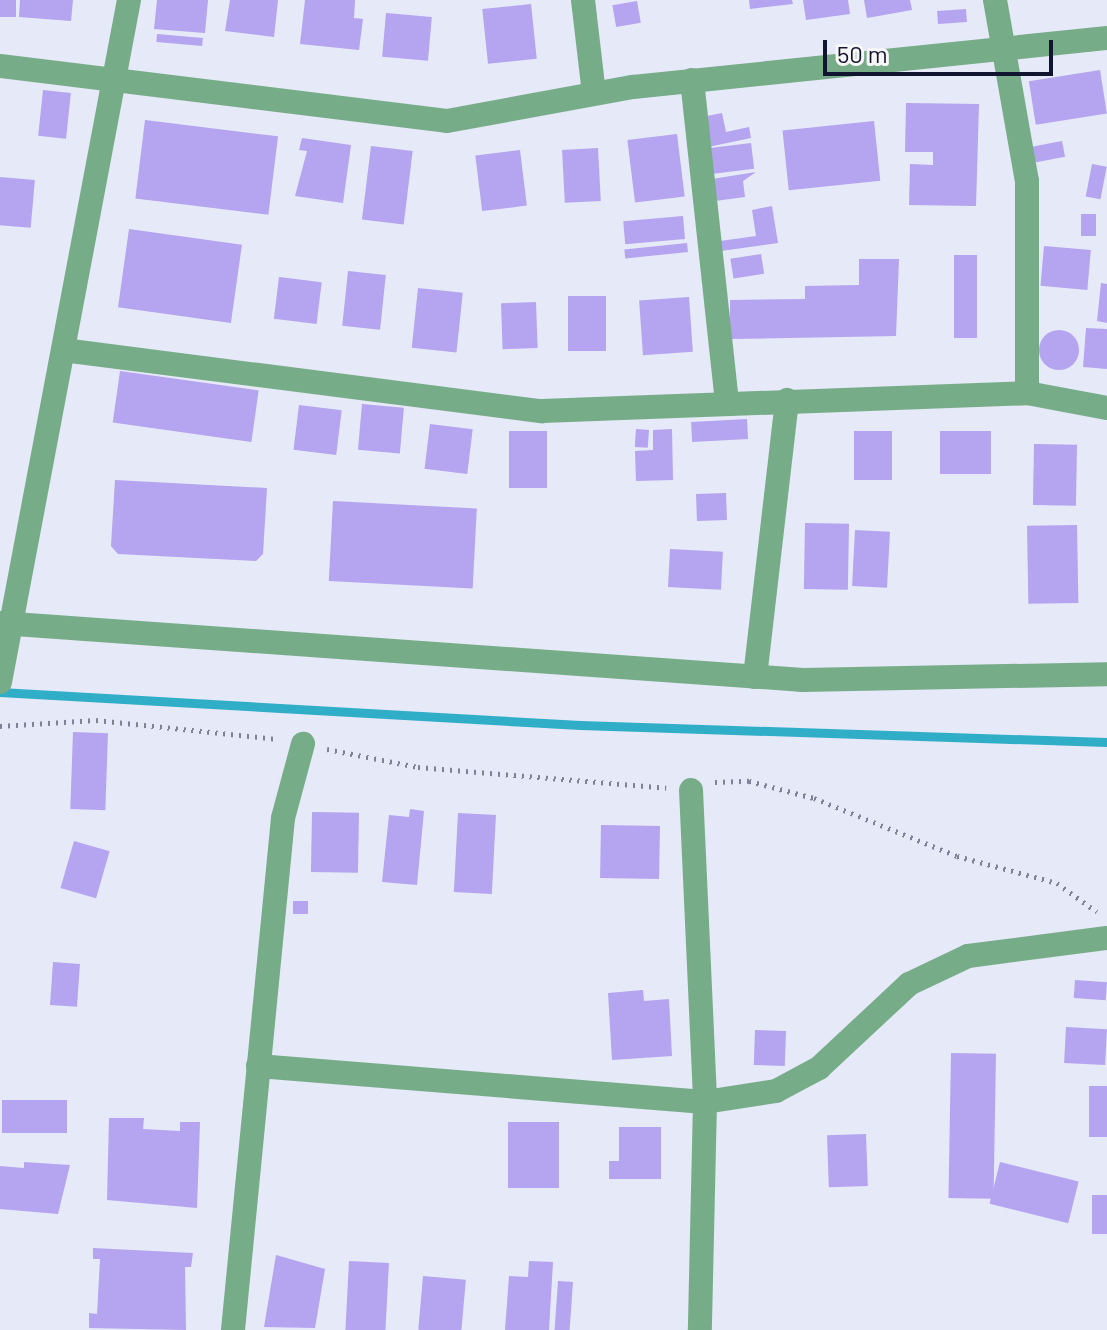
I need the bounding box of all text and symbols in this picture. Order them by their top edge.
scale bar [827,24,1057,74]
text: 50 m [837,39,888,68]

